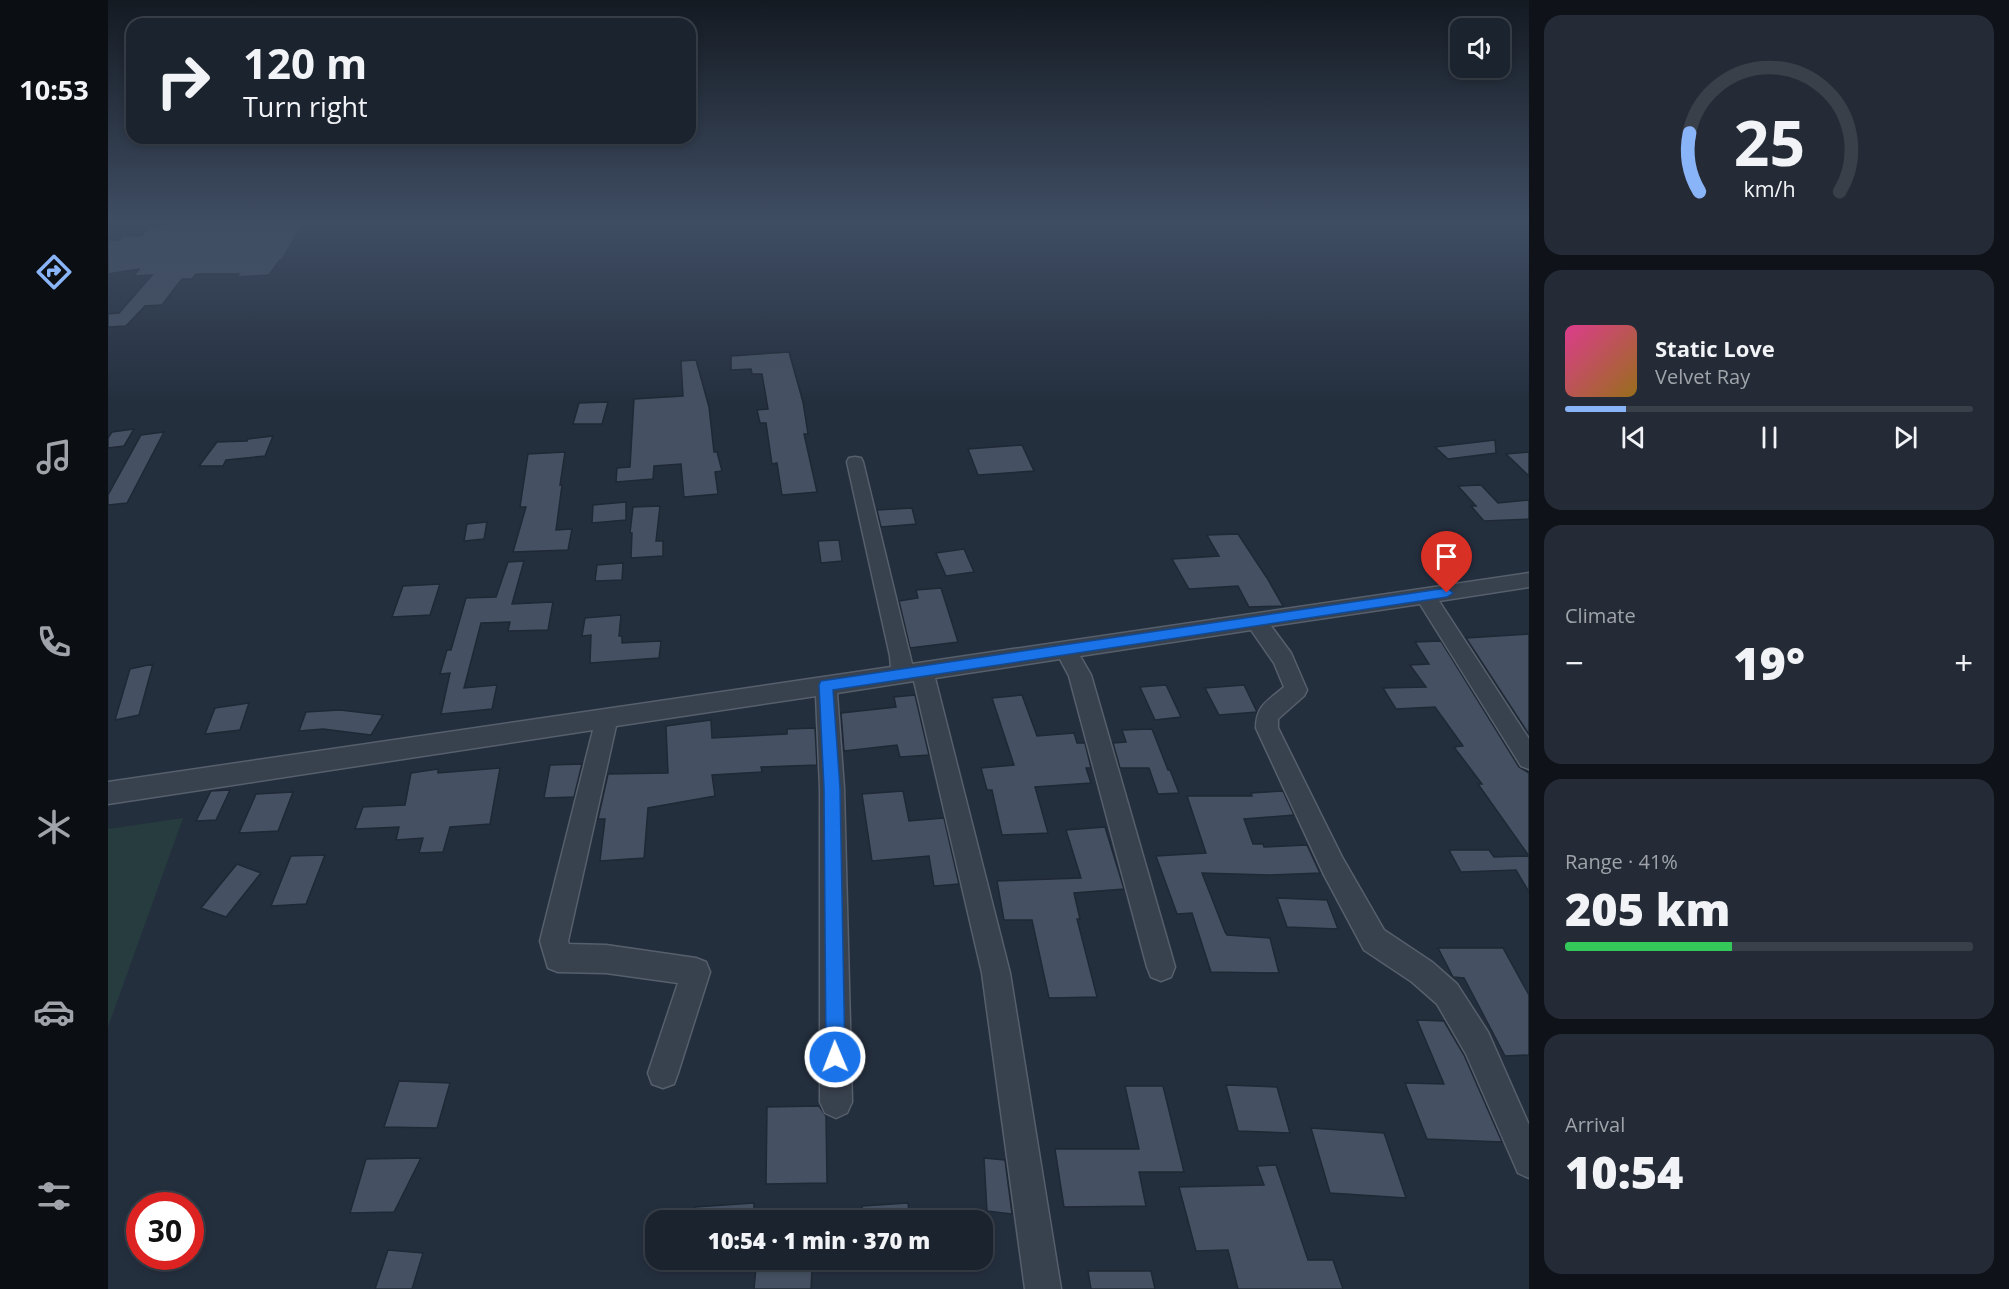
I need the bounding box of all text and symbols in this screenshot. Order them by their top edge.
map controls [1450,18,1510,78]
button: sound [1450,18,1510,78]
text: 120 m [243,34,367,91]
icon: right [144,42,222,120]
text: 10:53 [19,71,89,108]
text: Turn right [243,88,368,125]
text: 25 [1733,99,1805,184]
text: km/h [1743,174,1795,203]
icon: directions [33,251,75,293]
text: Static Love [1655,333,1775,363]
text: Velvet Ray [1655,363,1750,390]
icon: previous [1617,421,1650,454]
icon: pause [1753,421,1786,454]
icon: next [1889,421,1922,454]
icon: music [33,436,75,478]
pin [1421,531,1472,593]
icon: arrive [1430,540,1463,573]
text: Climate [1565,602,1636,629]
icon: phone [33,621,75,663]
text: 19° [1733,632,1805,693]
text: − [1565,640,1584,685]
text: + [1954,640,1973,685]
icon: climate [33,806,75,848]
text: Range · 41% [1565,848,1678,875]
text: 205 km [1565,878,1730,939]
icon: car [33,991,75,1033]
position arrow [803,1025,867,1089]
text: Arrival [1565,1111,1625,1138]
text: 10:54 [1565,1141,1683,1202]
icon: filters [33,1175,75,1217]
speed limit sign: 30 [126,1192,204,1270]
text: 10:54 · 1 min · 370 m [708,1225,930,1255]

